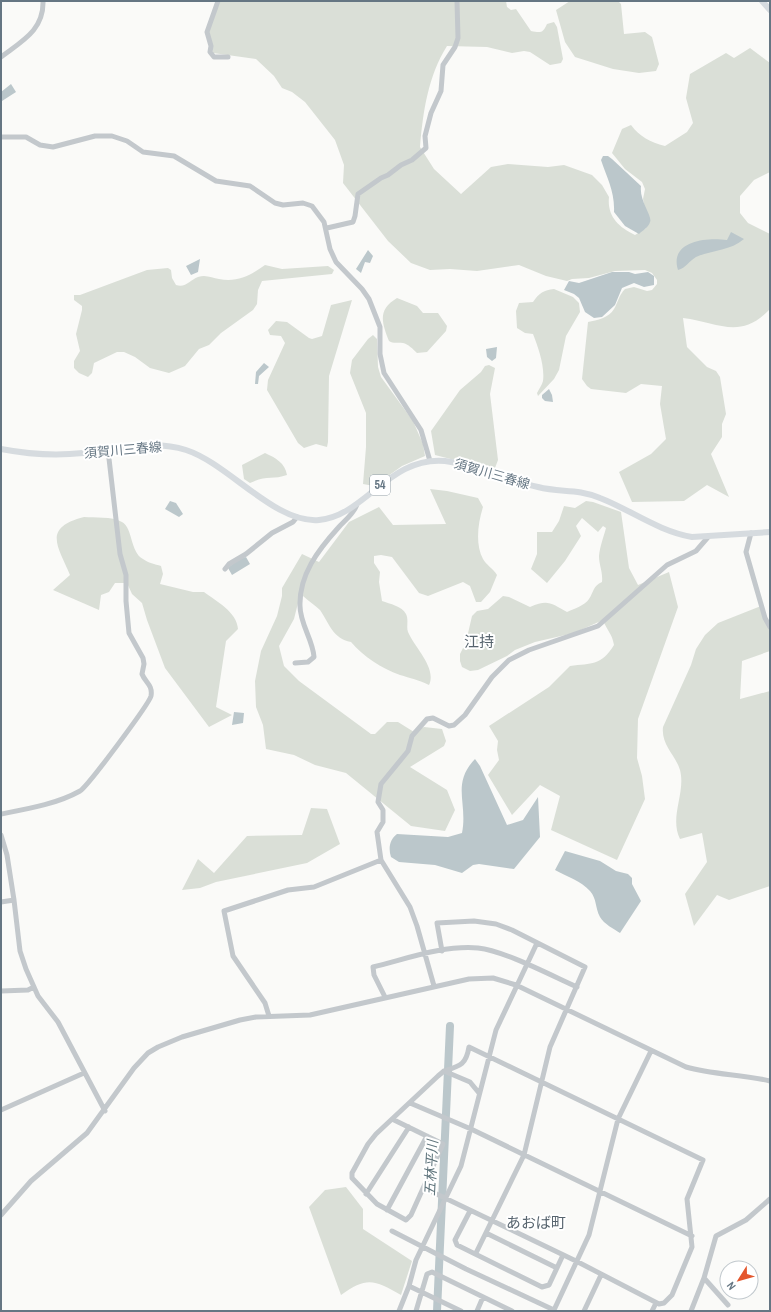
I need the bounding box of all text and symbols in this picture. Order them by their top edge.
street label: 須賀川三春線 [83,438,163,462]
street label: 須賀川三春線 [452,455,532,493]
road number: 54 [370,475,390,495]
district label: 江持 [464,631,494,652]
water label: 五林平川 [421,1138,442,1196]
district label: あおば町 [506,1212,566,1233]
north arrow [719,1260,759,1300]
text: N [723,1279,739,1293]

